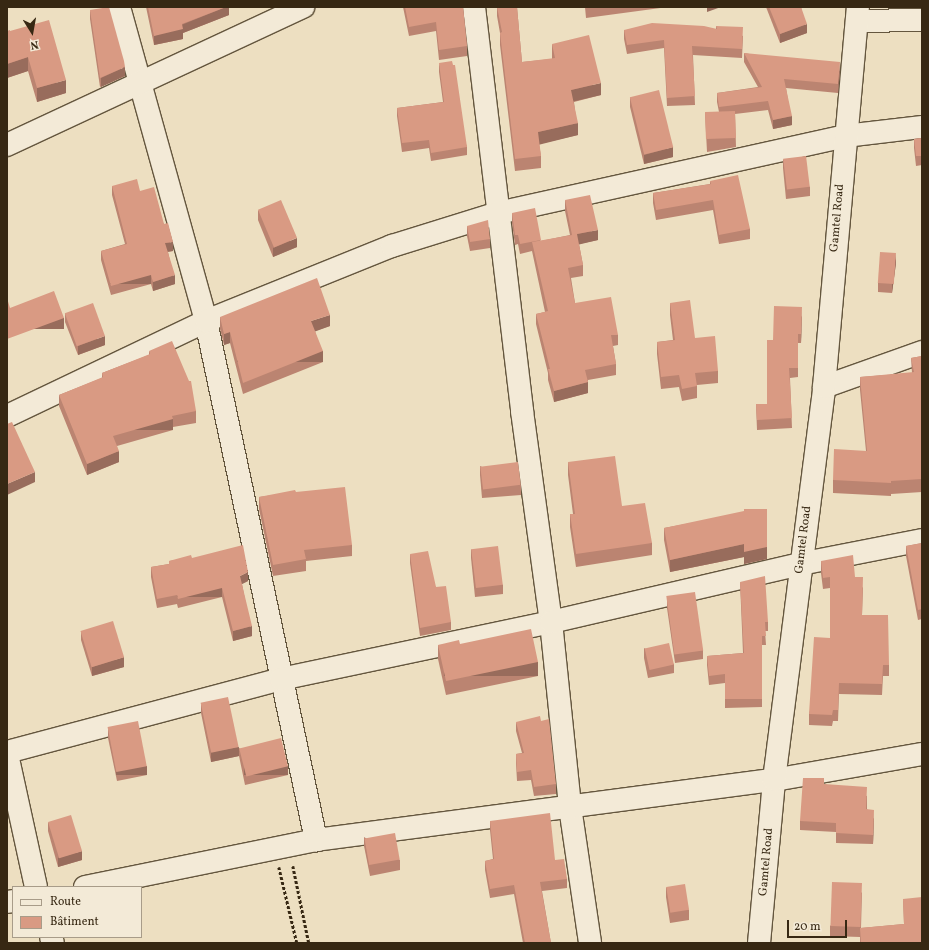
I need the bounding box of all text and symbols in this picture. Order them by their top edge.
north arrow [12,12,52,52]
text: N [29,36,40,52]
street label: Gamtel Road [828,183,848,253]
street label: Gamtel Road [793,505,815,575]
street label: Gamtel Road [757,827,777,897]
legend [12,886,142,938]
text: Route [50,894,81,910]
scale bar [789,912,849,938]
text: Bâtiment [50,914,99,930]
text: 20 m [794,919,821,935]

